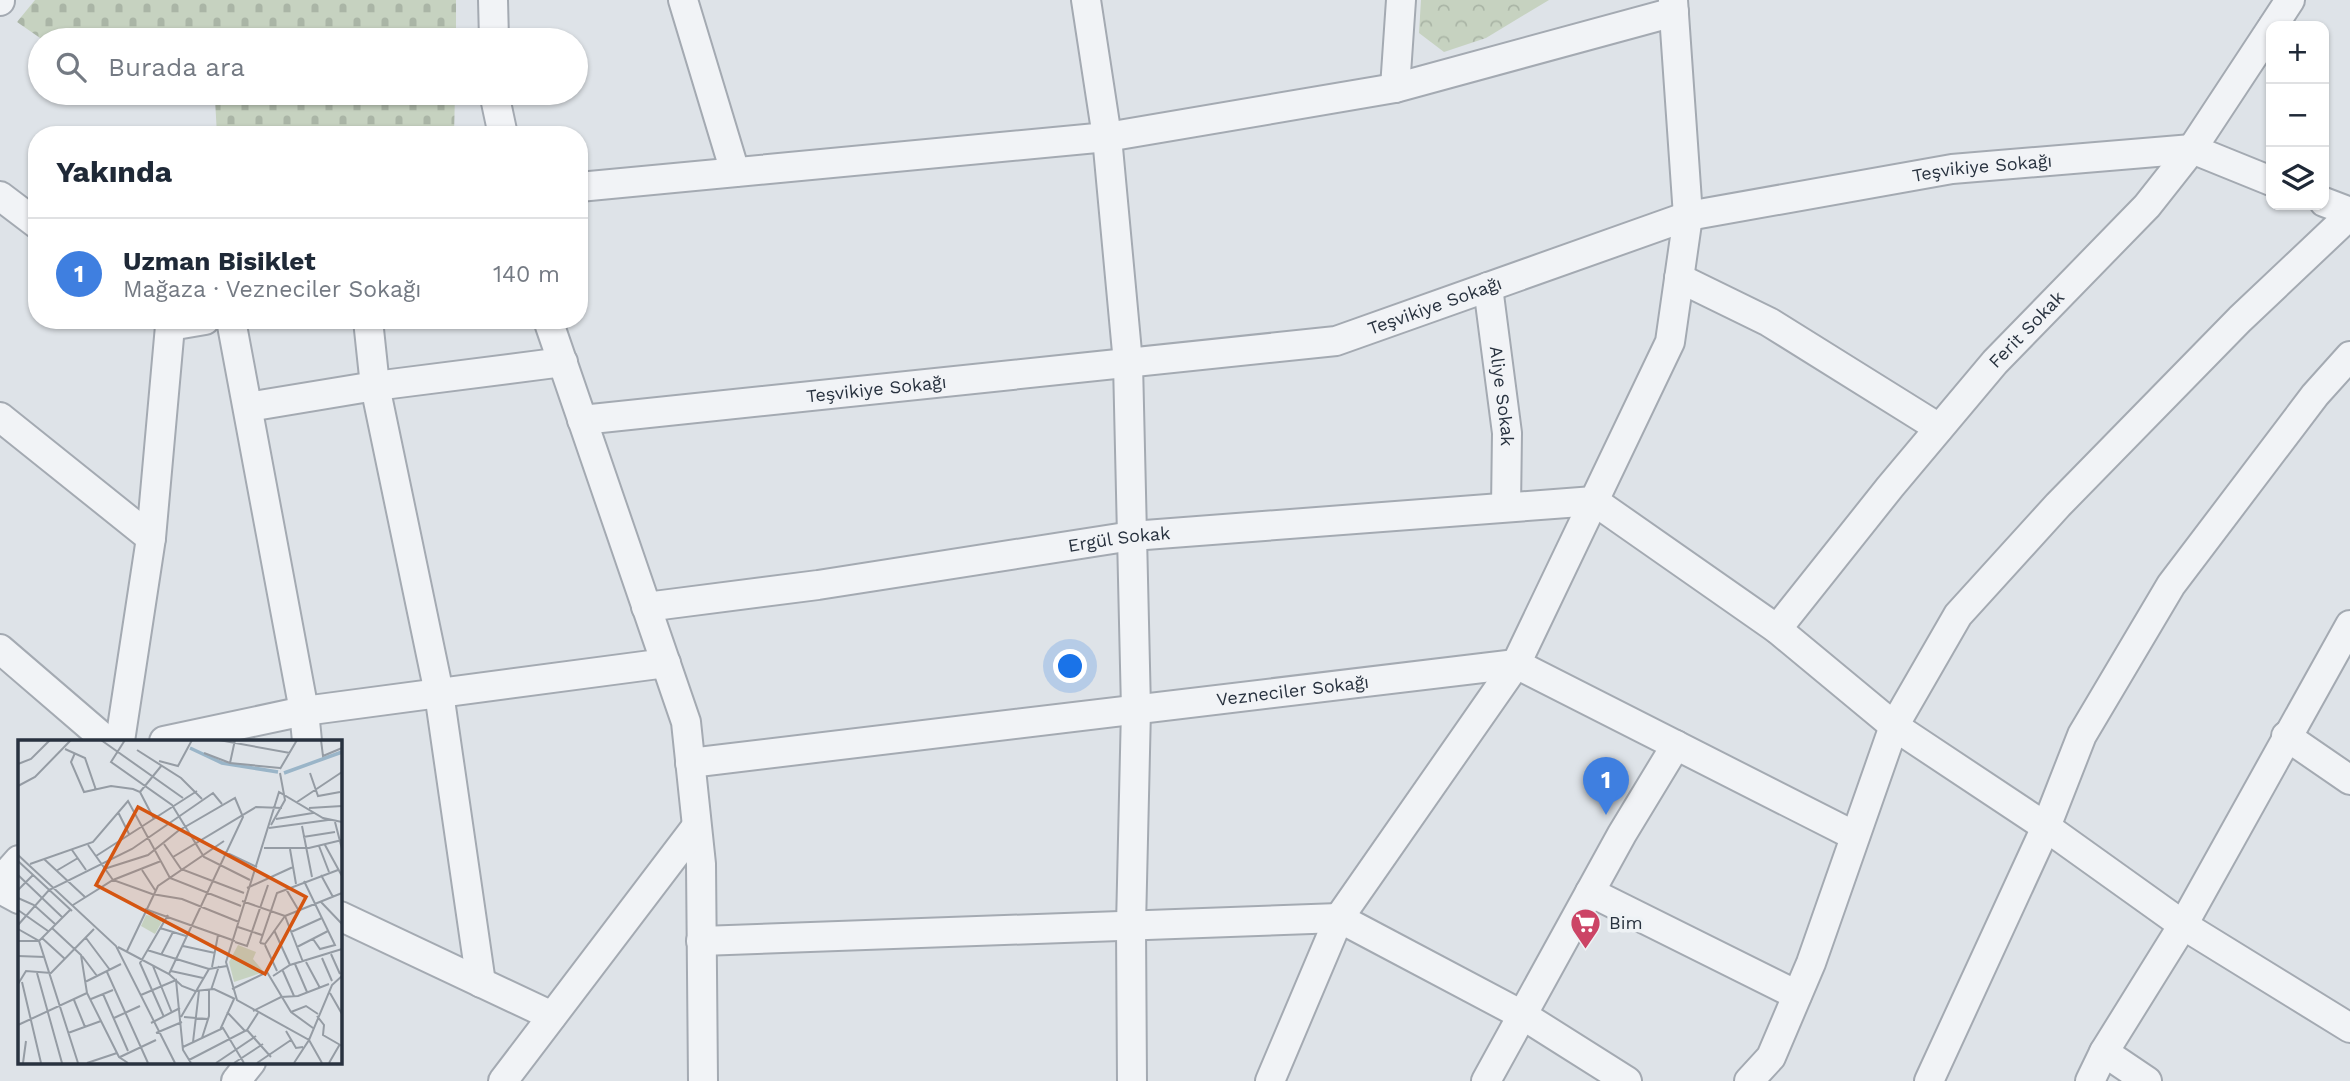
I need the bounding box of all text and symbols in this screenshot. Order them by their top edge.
map controls [2266,21,2329,210]
button: + [2266,21,2329,84]
search box [28,28,588,105]
icon: search [52,48,90,86]
text: Burada ara [108,52,245,82]
button: − [2266,84,2329,147]
button: layers [2266,147,2329,210]
street label: Teşvikiye Sokağı [1911,150,2053,186]
text: Yakında [56,154,172,189]
text: Uzman Bisiklet [123,246,316,276]
text: 1 [74,261,84,288]
text: 140 m [493,261,560,288]
street label: Teşvikiye Sokağı [1365,272,1504,339]
text: Mağaza · Vezneciler Sokağı [123,276,421,303]
street label: Ferit Sokak [1984,286,2068,372]
street label: Aliye Sokak [1486,345,1518,446]
street label: Teşvikiye Sokağı [805,371,947,406]
street label: Ergül Sokak [1066,522,1171,556]
your location [1053,649,1087,683]
street label: Vezneciler Sokağı [1215,671,1370,710]
inset map [18,740,341,1064]
pin: 1 [1583,757,1629,815]
supermarket icon: Bim [1569,906,1603,950]
place label: Bim [1609,912,1643,933]

